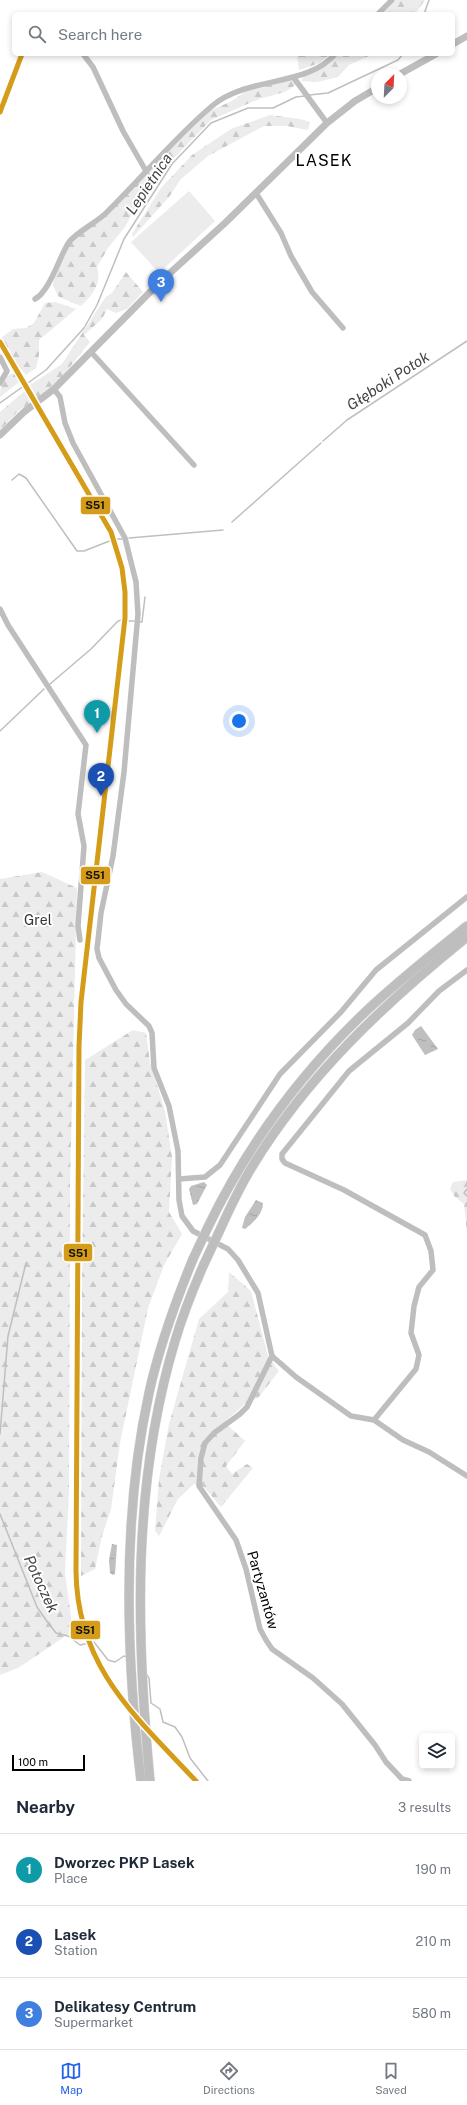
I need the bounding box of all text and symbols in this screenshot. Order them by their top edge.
search box [12,12,455,56]
icon: search [26,23,48,45]
text: Search here [58,26,142,43]
north arrow [371,68,407,104]
water label: Lepietnica [122,150,175,217]
district label: LASEK [295,151,353,170]
pin: 3 [148,269,174,302]
water label: Głęboki Potok [343,347,433,414]
line badge: S51 [80,496,111,515]
text: S51 [85,499,105,511]
pin: 1 [84,700,110,733]
your location [229,711,249,731]
pin: 2 [88,763,114,796]
line badge: S51 [80,866,111,885]
text: S51 [85,869,105,881]
park label: Grel [24,912,52,928]
line badge: S51 [63,1243,93,1262]
text: S51 [68,1247,88,1259]
street label: Partyzantów [244,1549,282,1631]
water label: Potoczek [21,1552,62,1616]
line badge: S51 [70,1620,101,1640]
text: S51 [75,1624,95,1636]
map controls [419,1733,455,1769]
button: layers [419,1733,455,1769]
scale bar [12,1753,85,1772]
text: 100 m [18,1756,48,1768]
text: Nearby [16,1797,75,1817]
text: 3 results [398,1800,451,1815]
text: Dworzec PKP Lasek [54,1854,195,1871]
text: 1 [26,1862,32,1877]
text: 190 m [415,1862,451,1877]
text: Place [54,1871,88,1886]
text: Lasek [54,1926,96,1943]
text: 2 [25,1934,33,1949]
text: 210 m [416,1934,451,1949]
text: Station [54,1943,98,1958]
text: Delikatesy Centrum [54,1998,196,2015]
text: 3 [25,2006,33,2021]
text: 580 m [412,2006,451,2021]
text: Supermarket [54,2015,133,2030]
tab: Map [60,2060,83,2096]
tab: Directions [203,2060,255,2096]
tab: Saved [375,2060,407,2096]

